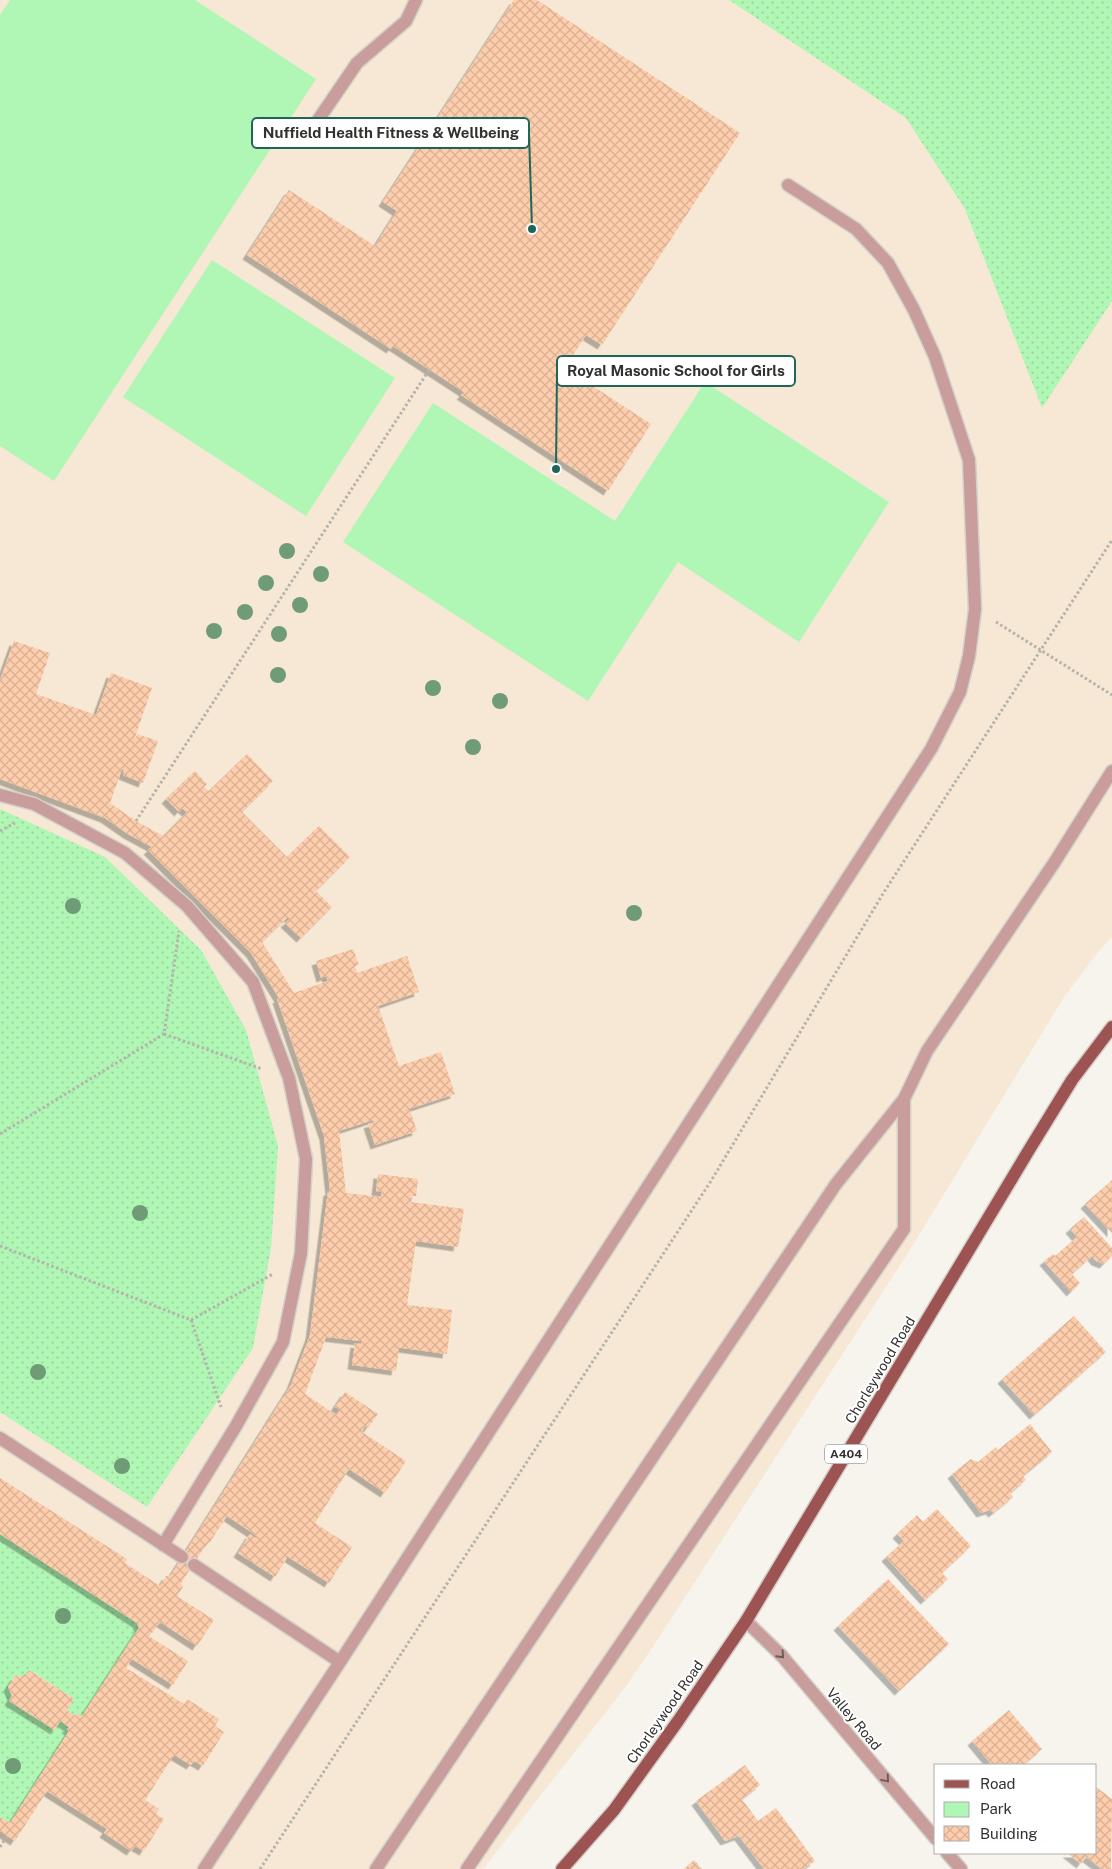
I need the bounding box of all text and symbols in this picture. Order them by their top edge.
callout: Nuffield Health Fitness & Wellbeing [252,118,529,148]
text: Nuffield Health Fitness & Wellbeing [263,124,520,141]
callout: Royal Masonic School for Girls [557,356,795,386]
text: Royal Masonic School for Girls [567,362,785,379]
street label: Chorleywood Road [842,1314,918,1426]
road number: A404 [825,1445,867,1464]
one-way arrow [775,1650,784,1659]
street label: Chorleywood Road [623,1657,707,1767]
street label: Valley Road [823,1685,885,1753]
legend [934,1764,1097,1854]
one-way arrow [880,1774,889,1783]
text: Road [980,1775,1016,1792]
text: Park [980,1800,1012,1817]
text: Building [980,1825,1038,1842]

